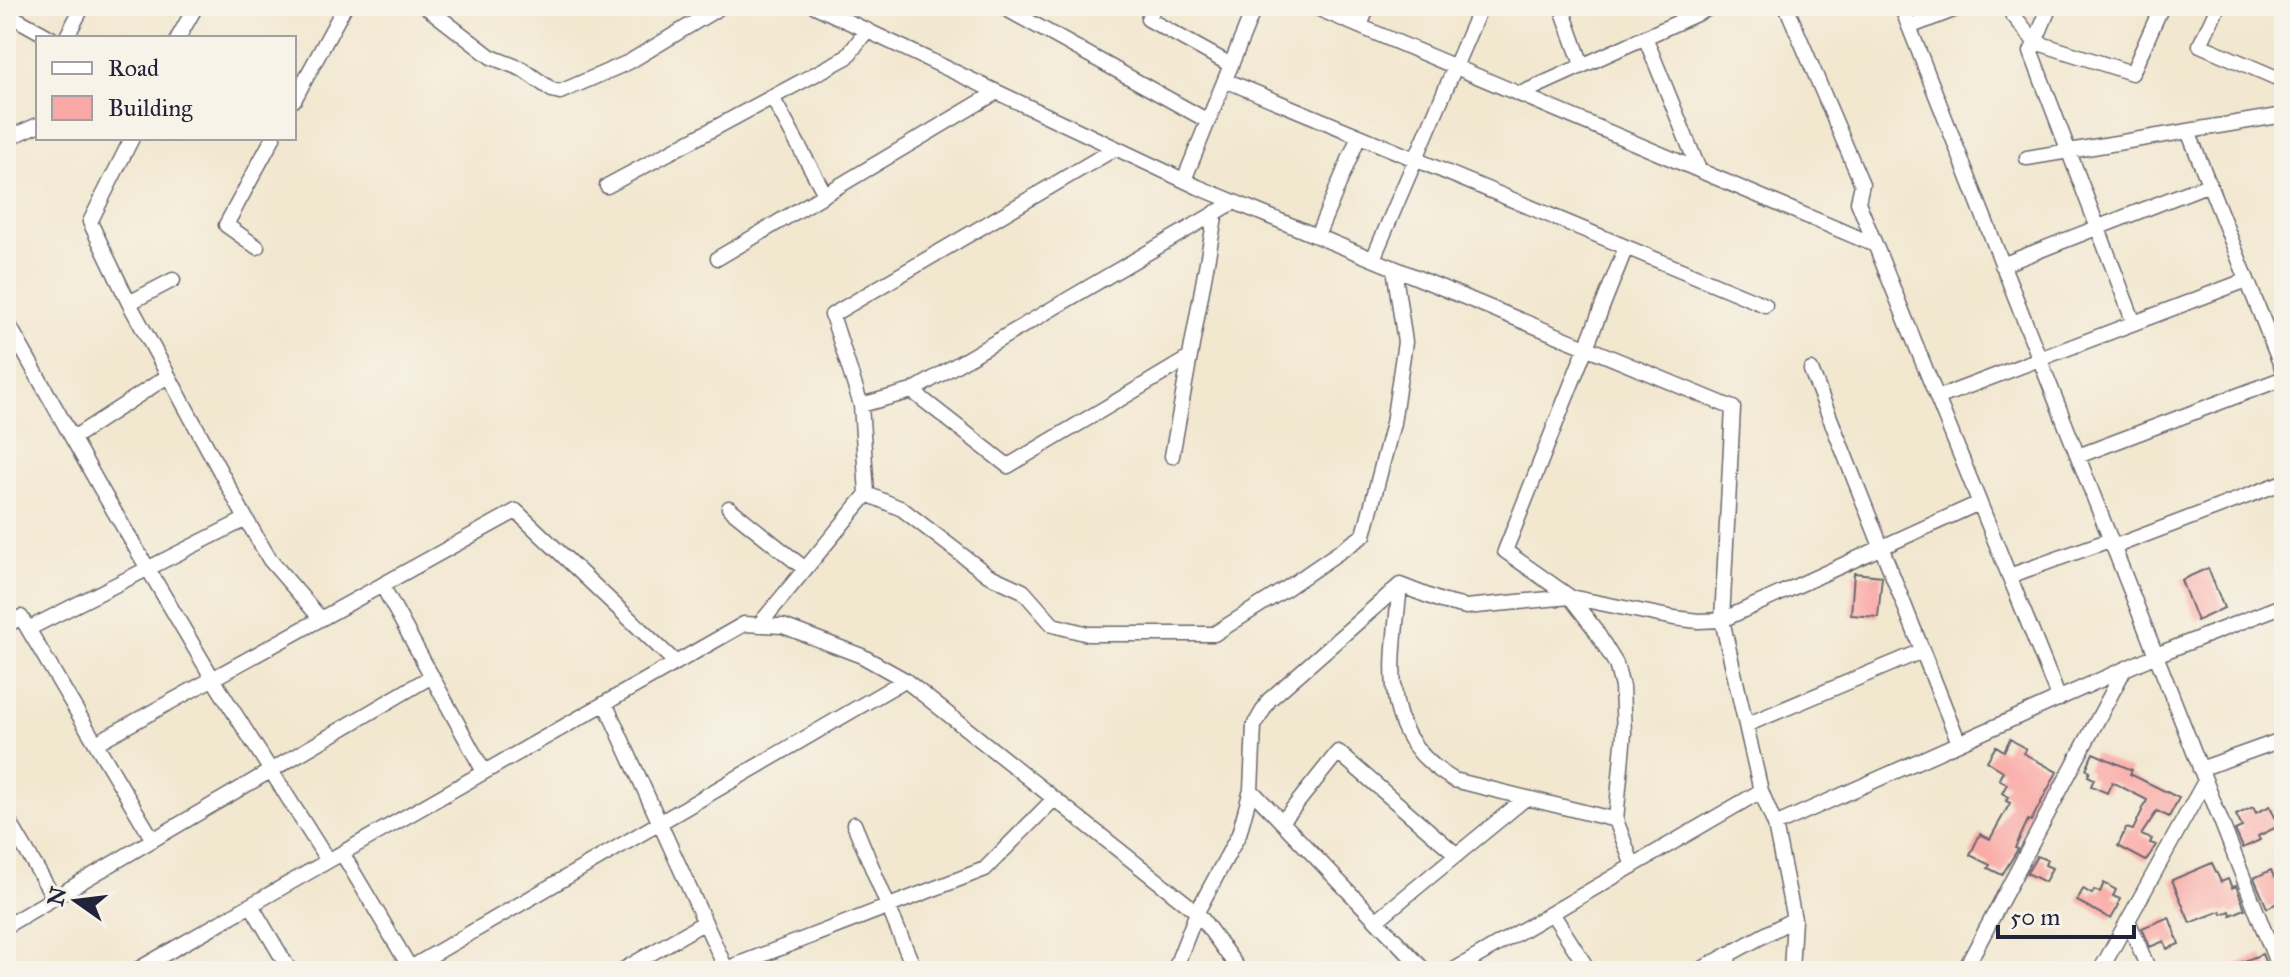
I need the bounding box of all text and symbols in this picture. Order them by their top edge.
legend [36,36,296,140]
text: Road [108,53,159,83]
text: Building [108,93,193,123]
north arrow [36,861,116,941]
text: N [42,884,73,909]
scale bar [1998,889,2134,939]
text: 50 m [2010,902,2060,932]

